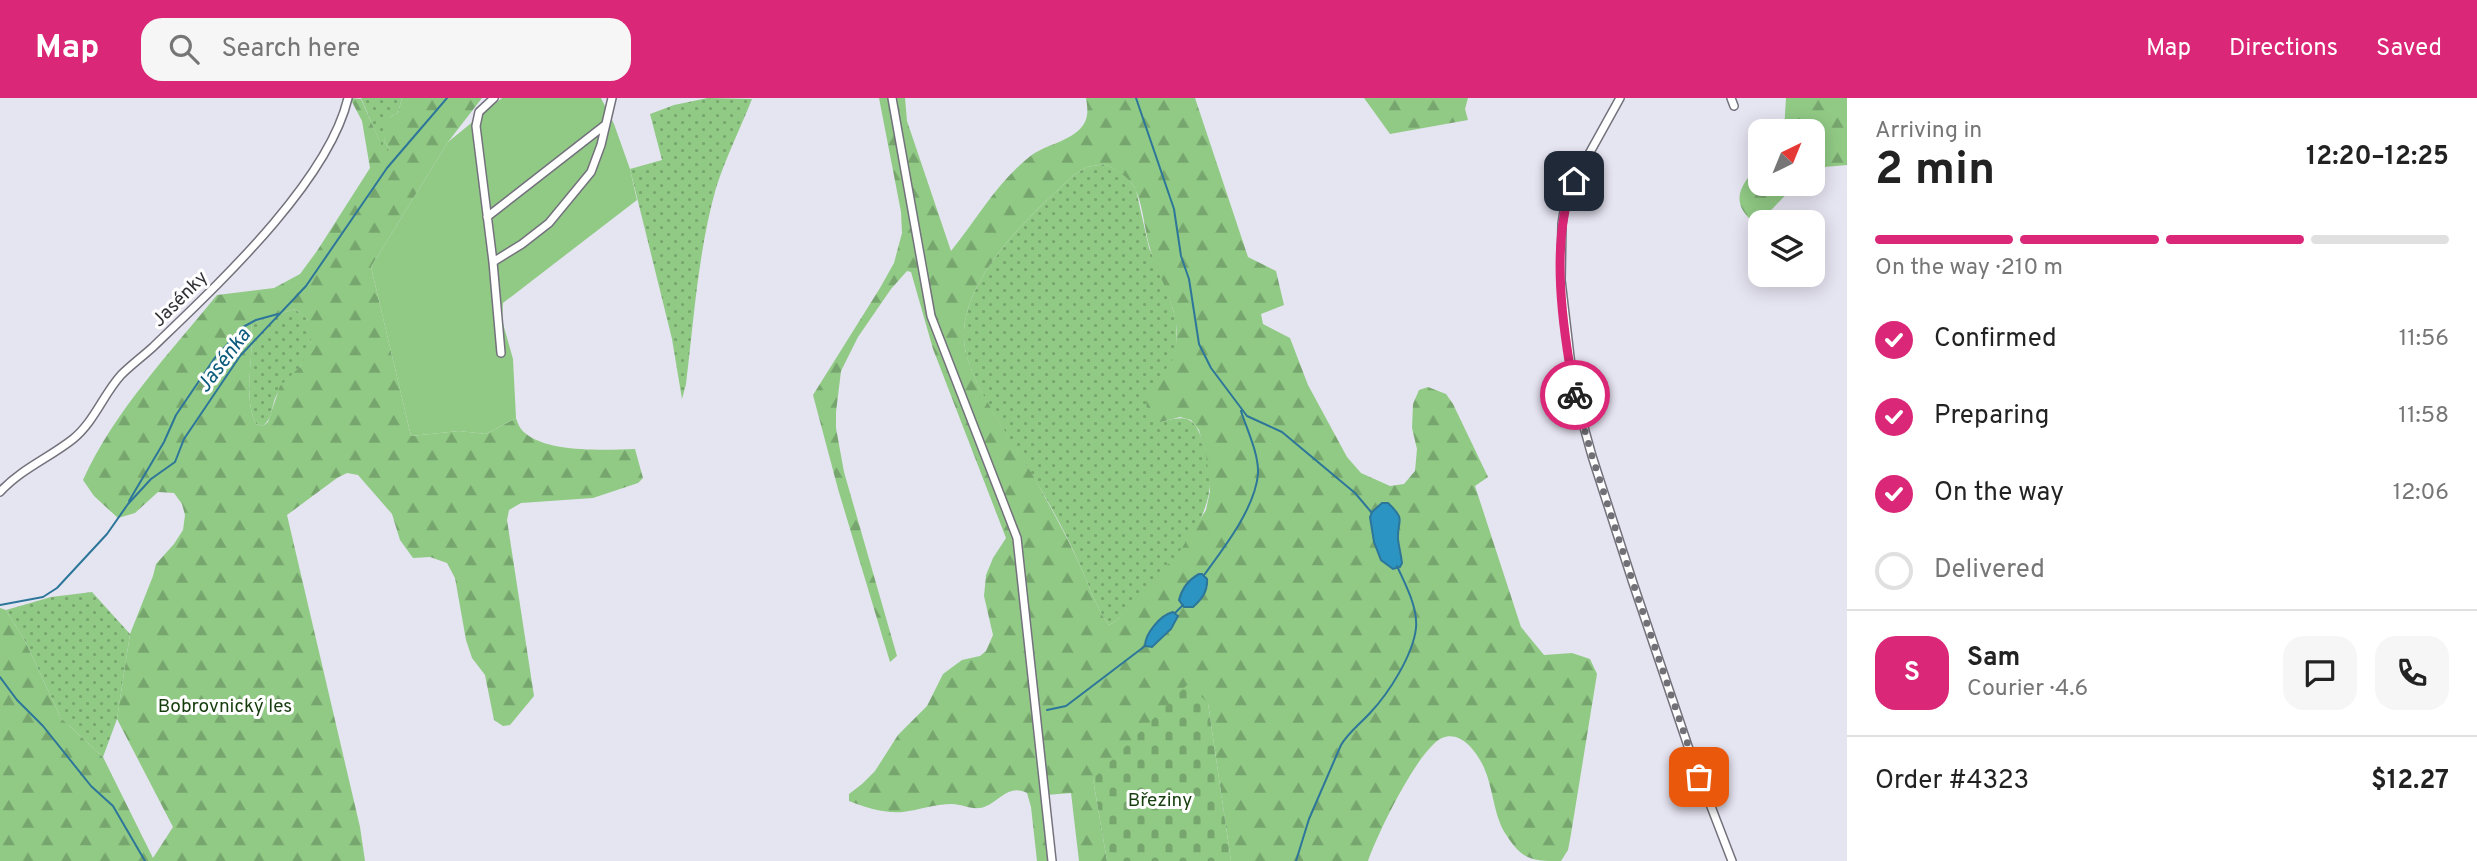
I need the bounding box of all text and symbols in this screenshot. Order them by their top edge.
search box [141,18,631,81]
text: Map [35,28,99,70]
icon: search [165,30,203,68]
text: Search here [221,33,360,66]
text: Map [2146,34,2191,64]
text: Directions [2229,34,2338,64]
text: Saved [2376,34,2442,64]
text: Arriving in [1875,117,1982,146]
north arrow [1748,119,1825,196]
map controls [1748,119,1825,287]
text: 12:20–12:25 [2306,141,2449,174]
text: 2 min [1875,142,1995,201]
pin [1544,151,1604,211]
icon: home [1555,162,1593,200]
button: layers [1748,210,1825,287]
text: On the way · 210 m [1875,254,2063,283]
street label: Jasénky [147,266,214,333]
icon: check [1875,321,1913,359]
water label: Jasénka [191,323,257,399]
text: Confirmed [1934,323,2057,356]
text: 11:56 [2399,325,2449,354]
courier [1540,360,1610,430]
icon: bike [1556,376,1594,414]
icon: check [1875,398,1913,436]
text: Preparing [1934,400,2049,433]
text: 11:58 [2398,402,2449,431]
icon: check [1875,475,1913,513]
text: On the way [1934,477,2064,510]
text: 12:06 [2393,479,2449,508]
text: Delivered [1934,554,2045,587]
button: chat [2283,636,2357,710]
button: phone [2375,636,2449,710]
text: Sam [1967,642,2020,675]
text: S [1904,657,1920,690]
text: Courier · 4.6 [1967,675,2088,704]
park label: Bobrovnický les [158,695,292,719]
pin [1669,747,1729,807]
icon: bag [1680,758,1718,796]
text: Order #4323 [1875,765,2029,798]
text: $12.27 [2371,765,2449,798]
park label: Březiny [1128,789,1192,813]

